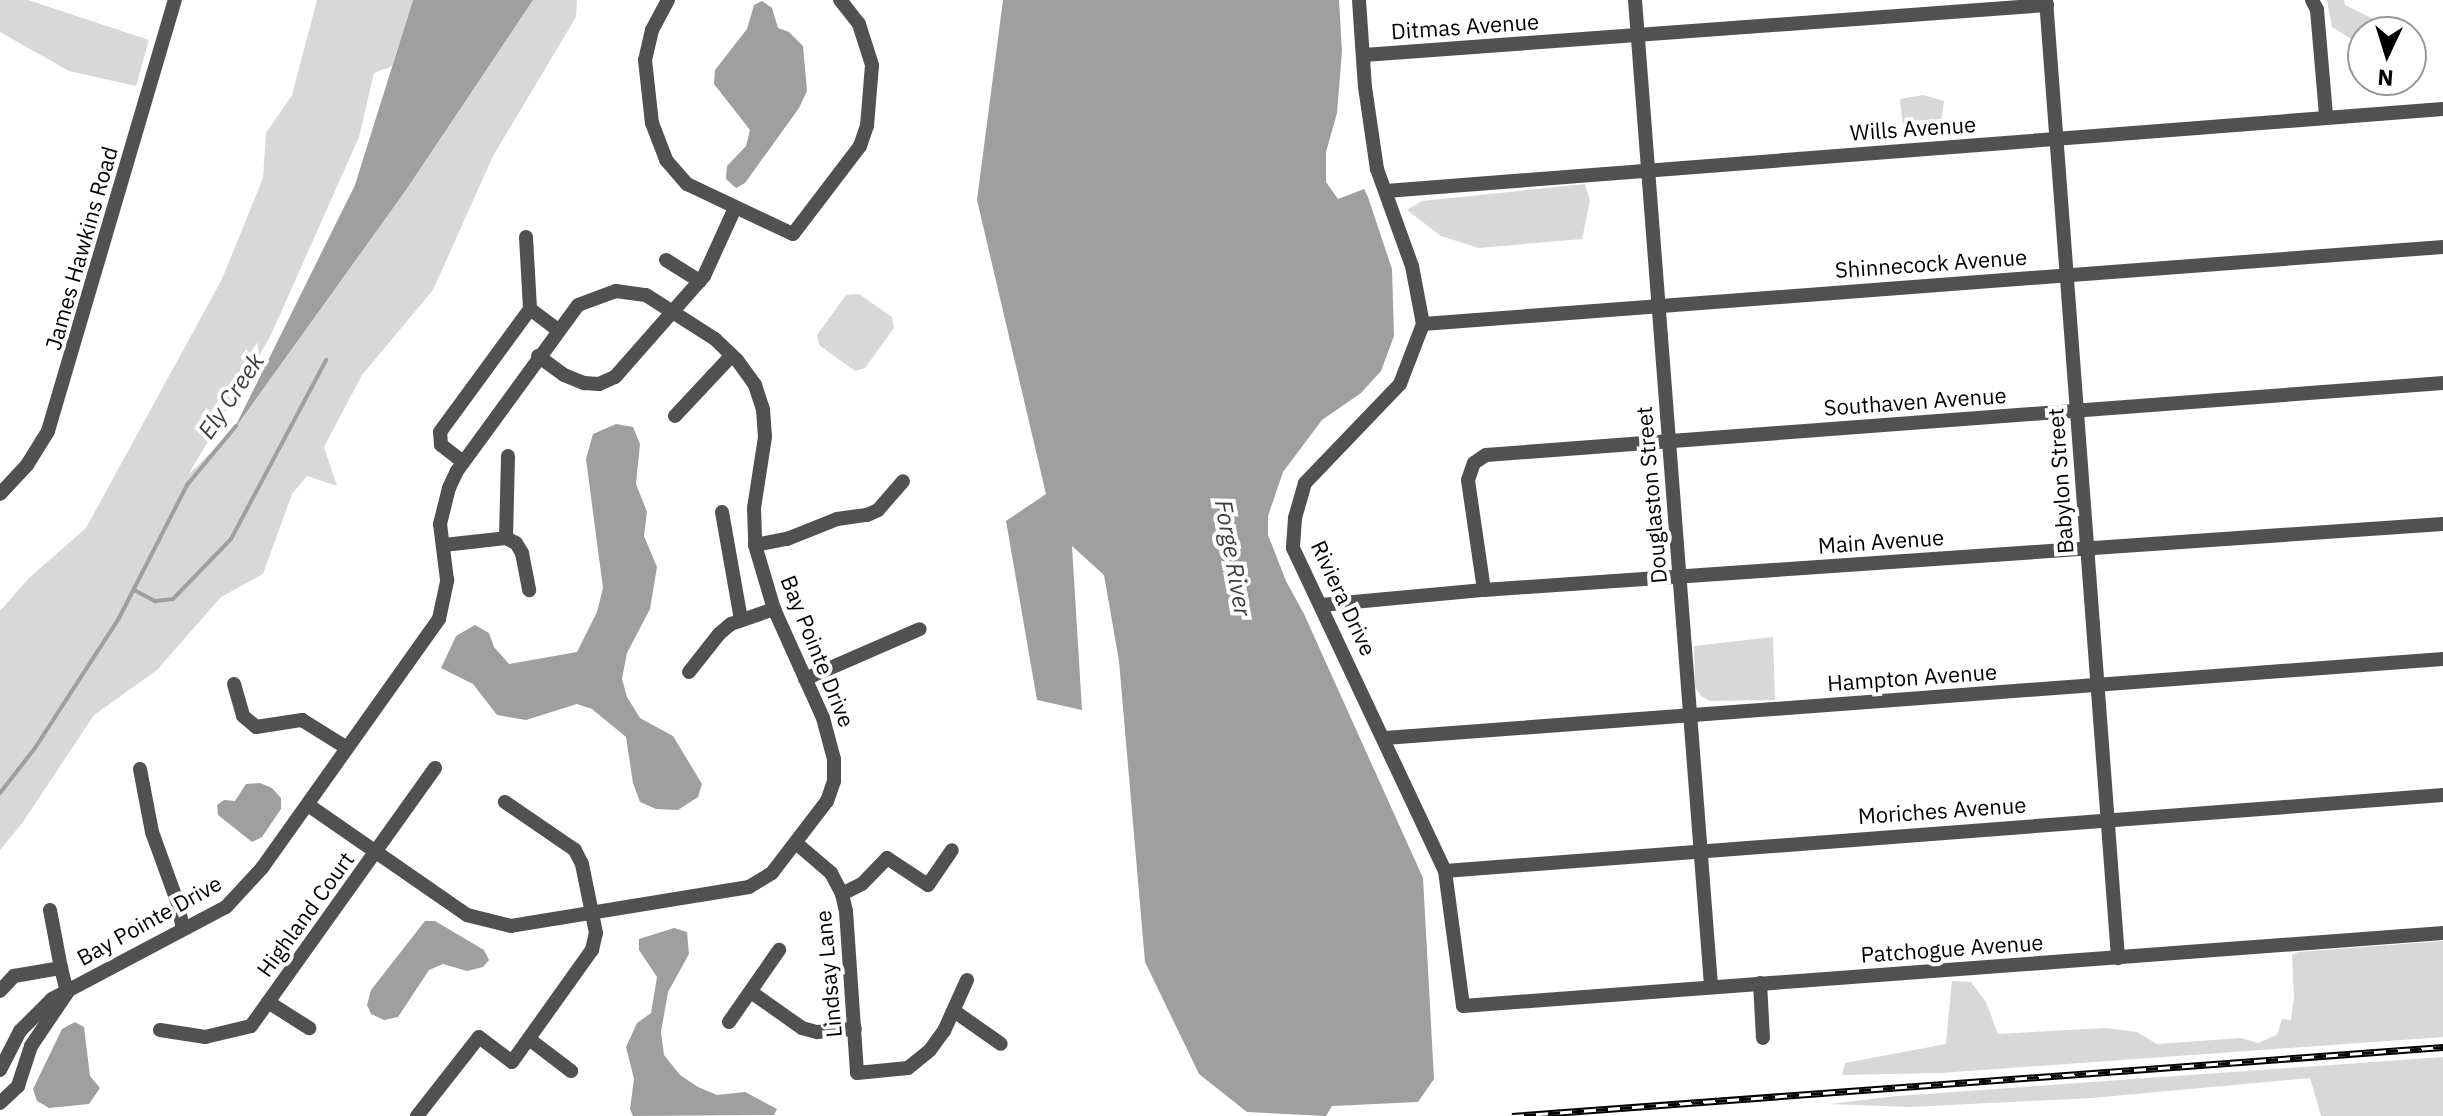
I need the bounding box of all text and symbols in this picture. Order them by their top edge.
street label: Ditmas Avenue [1390,8,1540,44]
north arrow [2347,16,2427,96]
text: N [2376,63,2394,93]
street label: Wills Avenue [1849,110,1977,146]
street label: James Hawkins Road [39,143,123,353]
street label: Shinnecock Avenue [1834,243,2028,283]
water label: Ely Creek [192,348,270,444]
street label: Southaven Avenue [1823,381,2007,421]
street label: Douglaston Street [1630,405,1672,585]
street label: Babylon Street [2042,407,2078,555]
water label: Forge River [1209,498,1257,618]
street label: Main Avenue [1817,523,1945,559]
street label: Riviera Drive [1306,536,1382,660]
street label: Bay Pointe Drive [776,571,860,731]
street label: Hampton Avenue [1826,658,1998,696]
street label: Moriches Avenue [1857,791,2027,829]
street label: Highland Court [251,846,359,982]
street label: Bay Pointe Drive [72,869,226,971]
street label: Lindsay Lane [809,909,847,1039]
street label: Patchogue Avenue [1860,928,2044,968]

